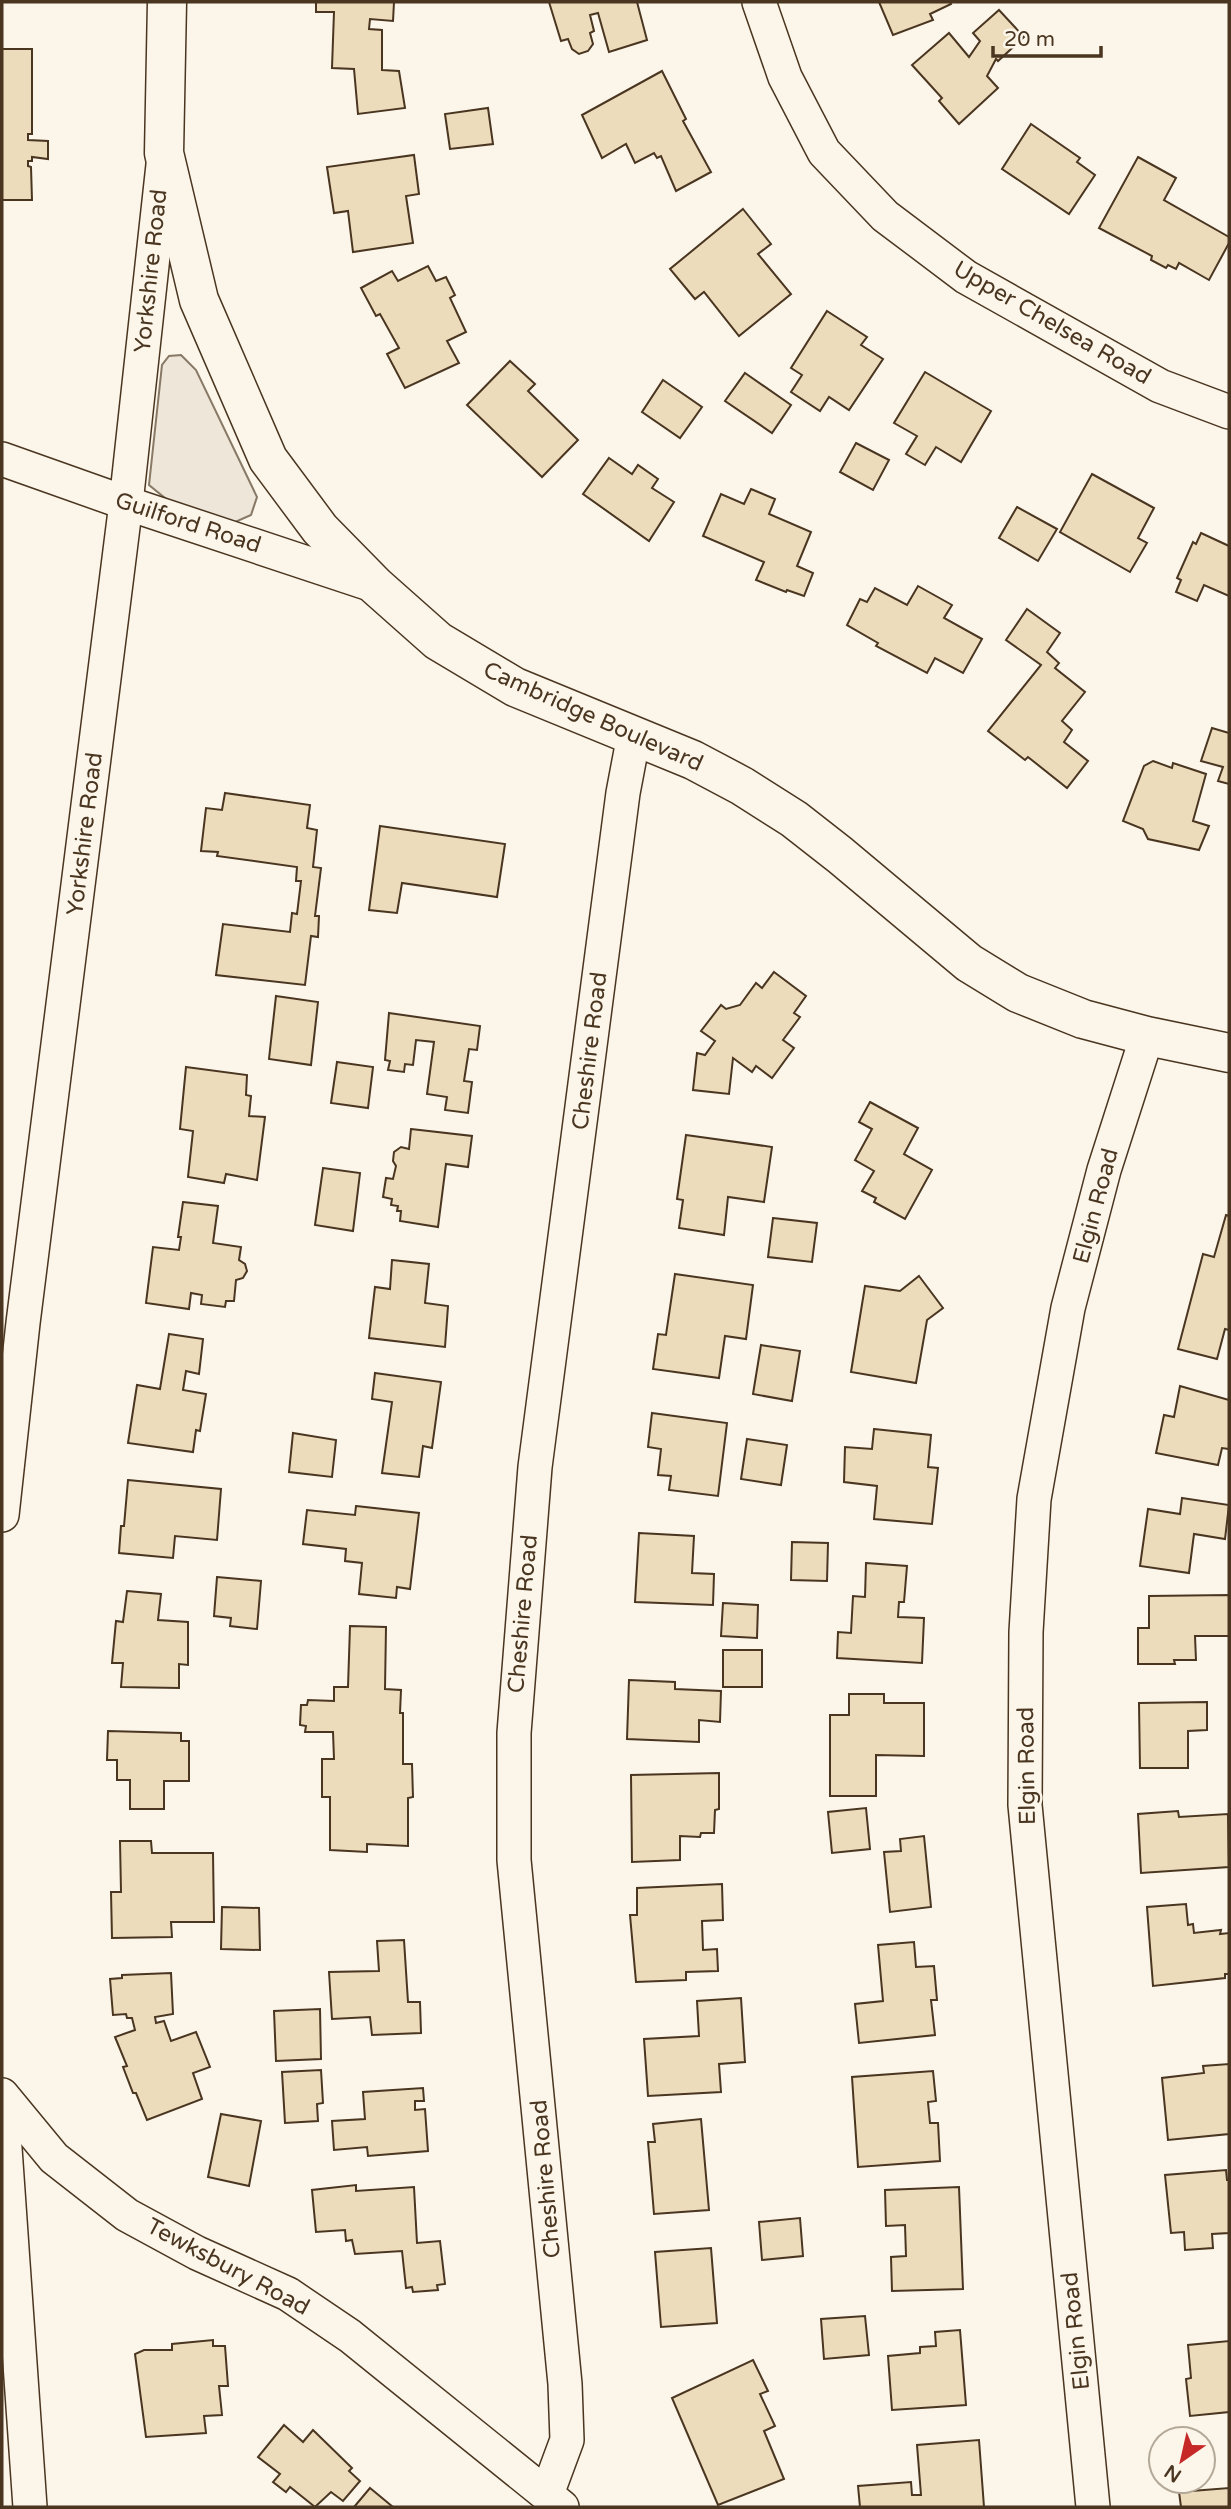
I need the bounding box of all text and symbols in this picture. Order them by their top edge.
scale bar [993,14,1102,58]
text: 20 m [1004,27,1055,52]
street label: Yorkshire Road [128,188,174,354]
street label: Upper Chelsea Road [948,255,1156,391]
street label: Guilford Road [112,486,264,560]
street label: Cambridge Boulevard [479,656,707,778]
street label: Yorkshire Road [61,751,109,917]
street label: Cheshire Road [566,970,614,1132]
street label: Elgin Road [1067,1145,1125,1267]
street label: Cheshire Road [502,1534,544,1694]
street label: Elgin Road [1012,1707,1042,1825]
street label: Cheshire Road [525,2099,567,2259]
street label: Tewksbury Road [142,2212,314,2322]
street label: Elgin Road [1056,2271,1096,2391]
north arrow [1147,2425,1217,2495]
text: N [1161,2460,1186,2487]

